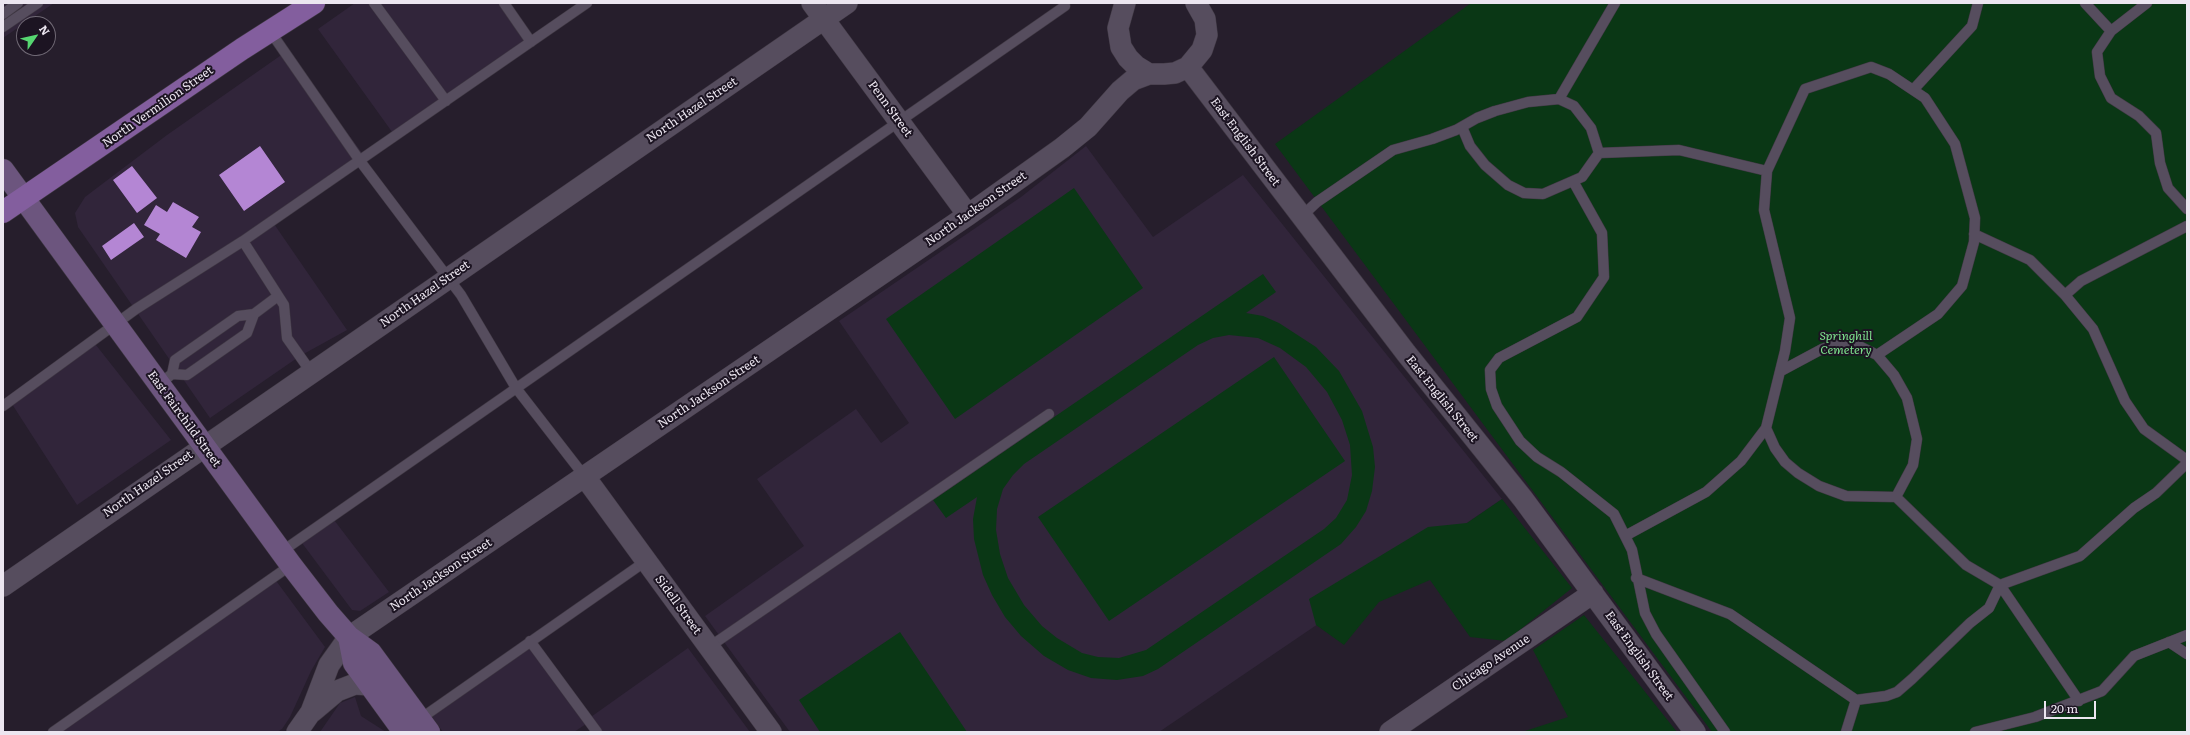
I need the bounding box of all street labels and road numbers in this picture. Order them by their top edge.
street label: North Vermilion Street [100,63,216,151]
street label: North Hazel Street [644,74,740,146]
street label: Penn Street [865,78,915,140]
street label: East English Street [1207,95,1283,189]
street label: North Jackson Street [923,169,1029,249]
street label: North Hazel Street [377,258,473,330]
street label: North Jackson Street [655,352,763,432]
street label: East English Street [1403,353,1481,445]
street label: East Fairchild Street [144,368,224,470]
street label: North Hazel Street [100,448,196,520]
street label: North Jackson Street [387,535,495,615]
street label: Sidell Street [652,573,704,637]
street label: East English Street [1602,609,1676,703]
street label: Chicago Avenue [1449,632,1533,694]

